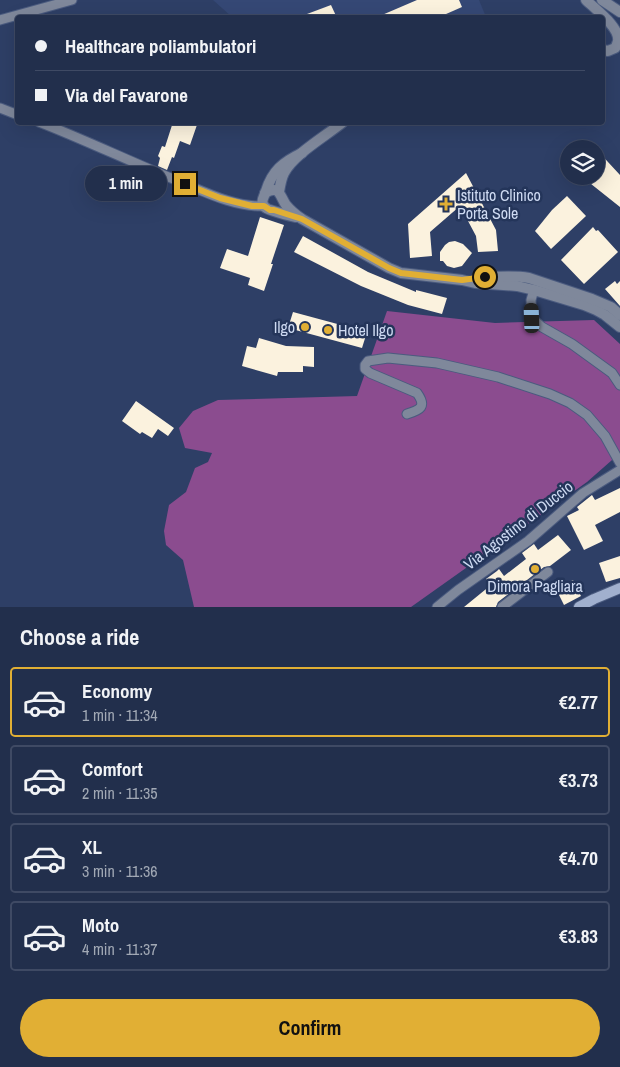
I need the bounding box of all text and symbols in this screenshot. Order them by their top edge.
text: Healthcare poliambulatori [65,33,256,59]
text: Via del Favarone [65,82,188,108]
map controls [560,140,605,185]
button: layers [560,140,605,185]
callout: 1 min [85,166,168,202]
text: 1 min [109,172,143,194]
route end [174,173,196,195]
place label: Istituto Clinico Porta Sole [457,184,541,224]
marker: Istituto Clinico Porta Sole [439,197,453,211]
route start [474,266,496,288]
car [523,303,540,333]
place label: Ilgo [274,316,295,338]
place label: Hotel Ilgo [338,319,393,341]
marker: Ilgo [299,321,311,333]
marker: Hotel Ilgo [322,324,334,336]
street label: Via Agostino di Duccio [459,475,577,575]
marker: Dimora Pagliara [529,563,541,575]
place label: Dimora Pagliara [487,575,583,597]
text: Choose a ride [20,622,139,652]
text: Economy [82,678,152,704]
icon: car [22,680,67,725]
text: €2.77 [559,689,598,715]
text: 1 min · 11:34 [82,704,158,726]
text: Comfort [82,756,143,782]
icon: car [22,758,67,803]
text: €3.73 [559,767,598,793]
text: 2 min · 11:35 [82,782,158,804]
text: XL [82,834,102,860]
icon: car [22,836,67,881]
text: €4.70 [559,845,598,871]
text: 3 min · 11:36 [82,860,158,882]
text: Moto [82,912,119,938]
icon: car [22,914,67,959]
text: €3.83 [559,923,598,949]
text: 4 min · 11:37 [82,938,158,960]
button: Confirm [20,999,600,1057]

